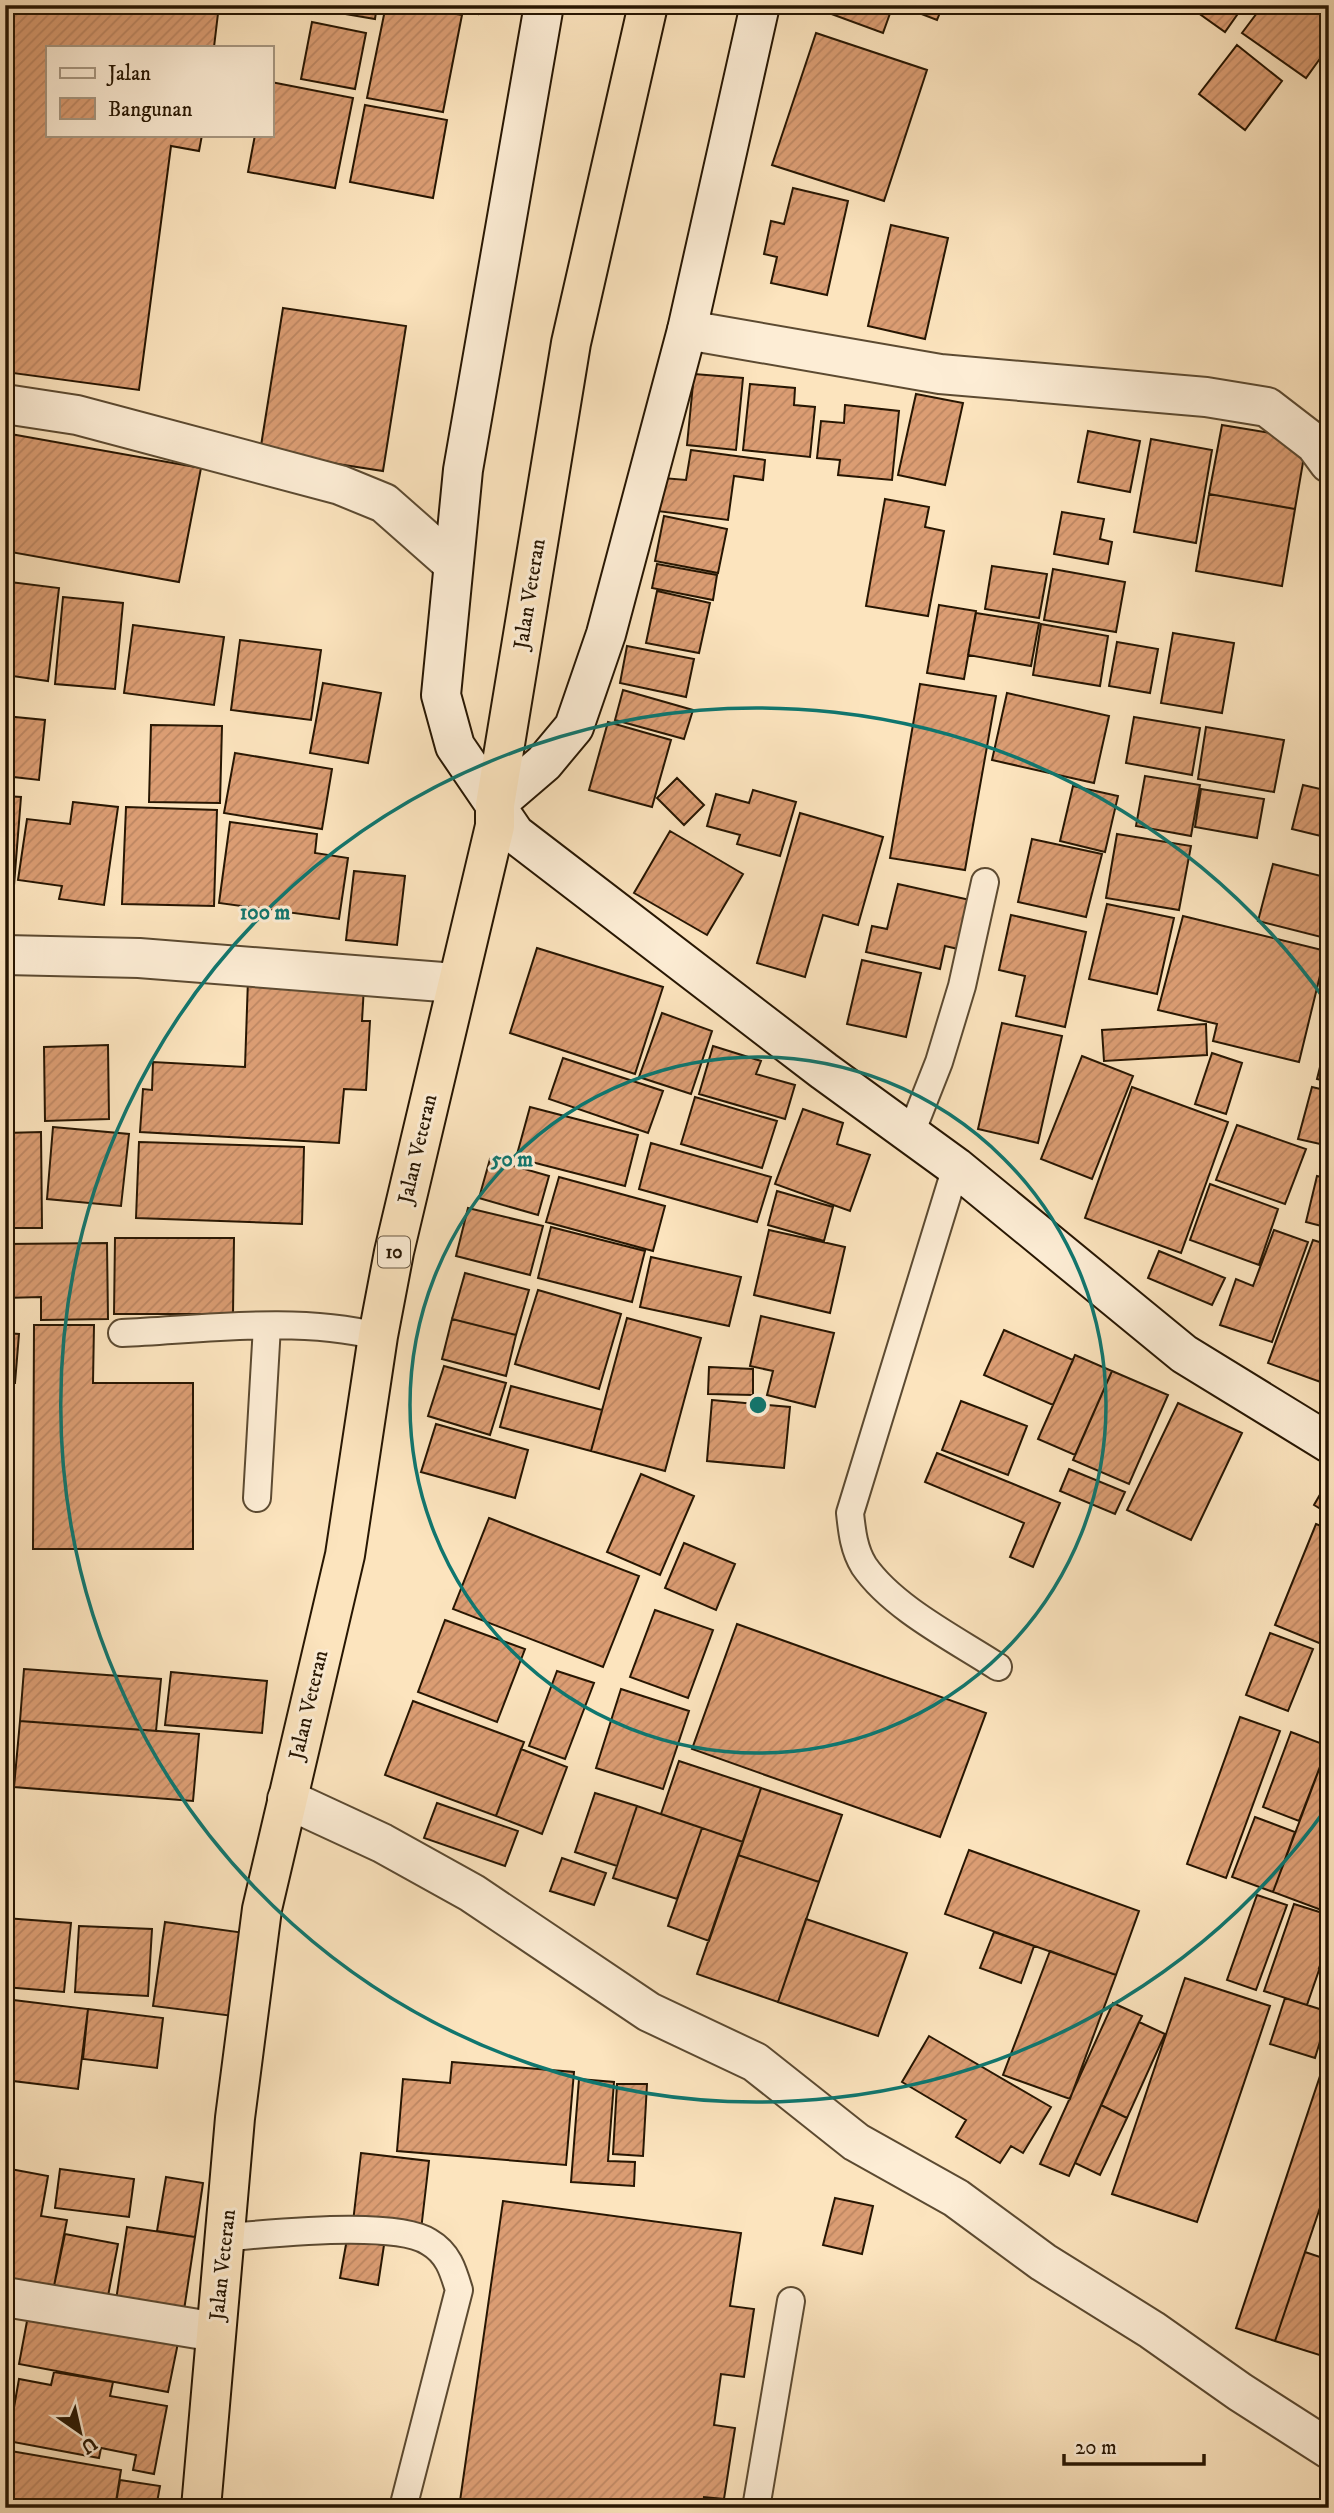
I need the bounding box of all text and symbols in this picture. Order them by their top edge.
legend [46,46,273,136]
text: Jalan [106,61,151,87]
text: Bangunan [108,97,192,123]
street label: Jalan Veteran [508,537,552,653]
text: 100 m [240,900,290,926]
street label: Jalan Veteran [392,1092,443,1208]
text: 50 m [490,1147,533,1173]
road number: 10 [378,1236,410,1268]
centre of rings [746,1393,770,1417]
street label: Jalan Veteran [283,1648,334,1764]
street label: Jalan Veteran [204,2208,242,2324]
north arrow [46,2398,116,2468]
scale bar [1064,2422,1204,2466]
text: U [76,2431,101,2459]
text: 20 m [1075,2435,1117,2461]

